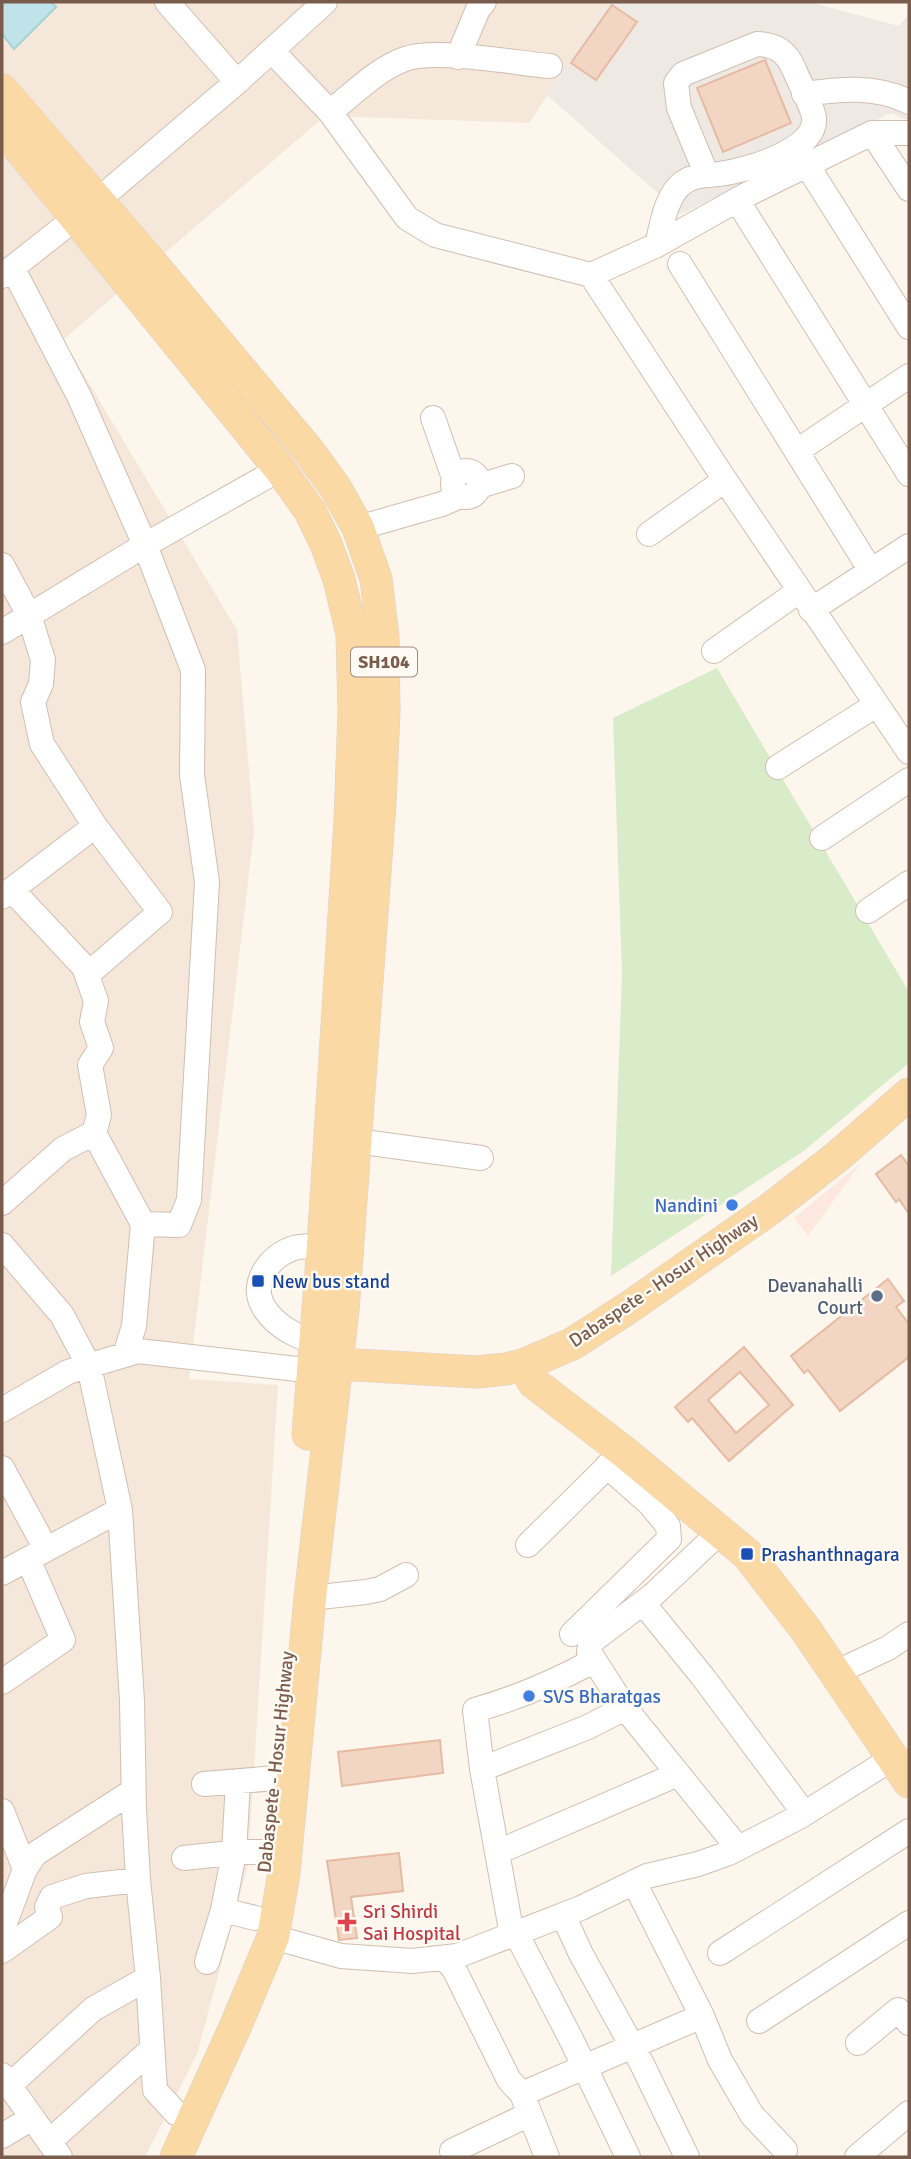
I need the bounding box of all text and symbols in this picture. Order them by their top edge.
road number: SH104 [351,648,417,676]
place label: Nandini [654,1194,718,1218]
marker: Nandini [724,1197,740,1213]
street label: Dabaspete - Hosur Highway [565,1209,763,1353]
place label: New bus stand [272,1270,390,1294]
marker: New bus stand [250,1273,266,1289]
place label: Devanahalli Court [767,1274,863,1320]
marker: Devanahalli Court [869,1288,885,1304]
place label: Prashanthnagara [761,1543,900,1567]
marker: Prashanthnagara [739,1546,755,1562]
street label: Dabaspete - Hosur Highway [252,1650,300,1874]
place label: SVS Bharatgas [543,1685,661,1709]
marker: SVS Bharatgas [521,1688,537,1704]
place label: Sri Shirdi Sai Hospital [363,1900,461,1946]
marker: Sri Shirdi Sai Hospital [337,1912,357,1932]

